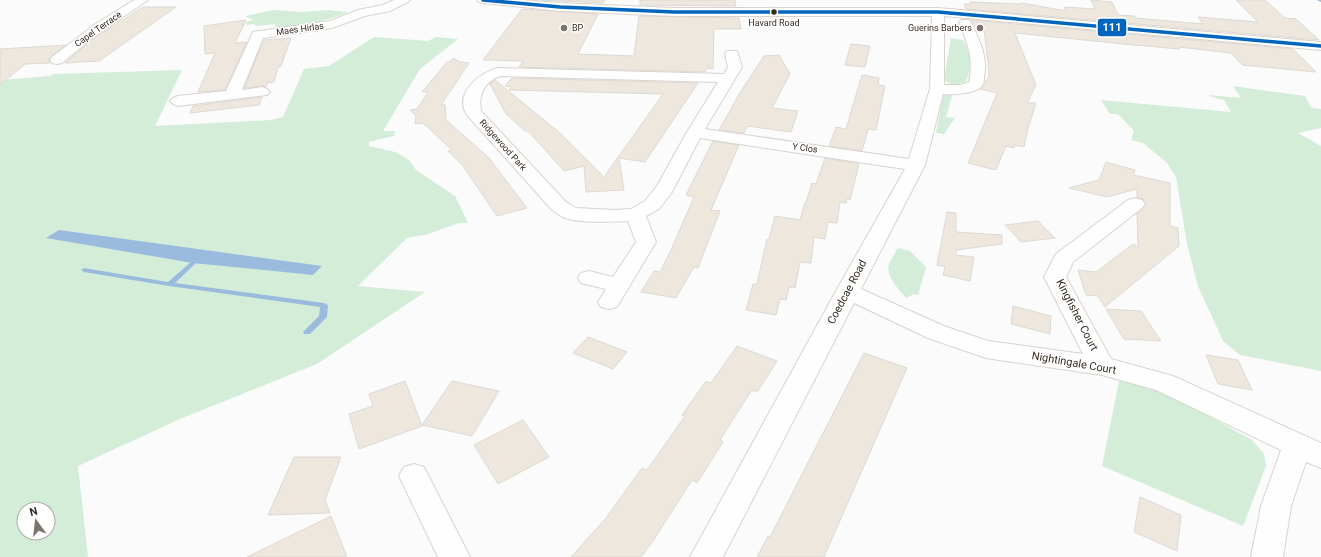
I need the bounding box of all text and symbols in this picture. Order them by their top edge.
marker: Havard Road [769,7,779,17]
street label: Capel Terrace [73,9,124,49]
place label: Havard Road [748,18,800,28]
line badge: 111 [1097,18,1127,37]
street label: Maes Hirlas [276,21,325,37]
text: 111 [1103,21,1121,34]
marker: BP [559,23,569,33]
place label: BP [572,23,584,33]
place label: Guerins Barbers [908,23,972,33]
marker: Guerins Barbers [975,23,985,33]
street label: Ridgewood Park [478,117,529,173]
street label: Y Clos [792,141,819,155]
street label: Coedcae Road [825,258,869,326]
street label: Kingfisher Court [1053,277,1101,354]
street label: Nightingale Court [1031,349,1118,377]
north arrow [16,501,56,541]
text: N [28,504,39,519]

